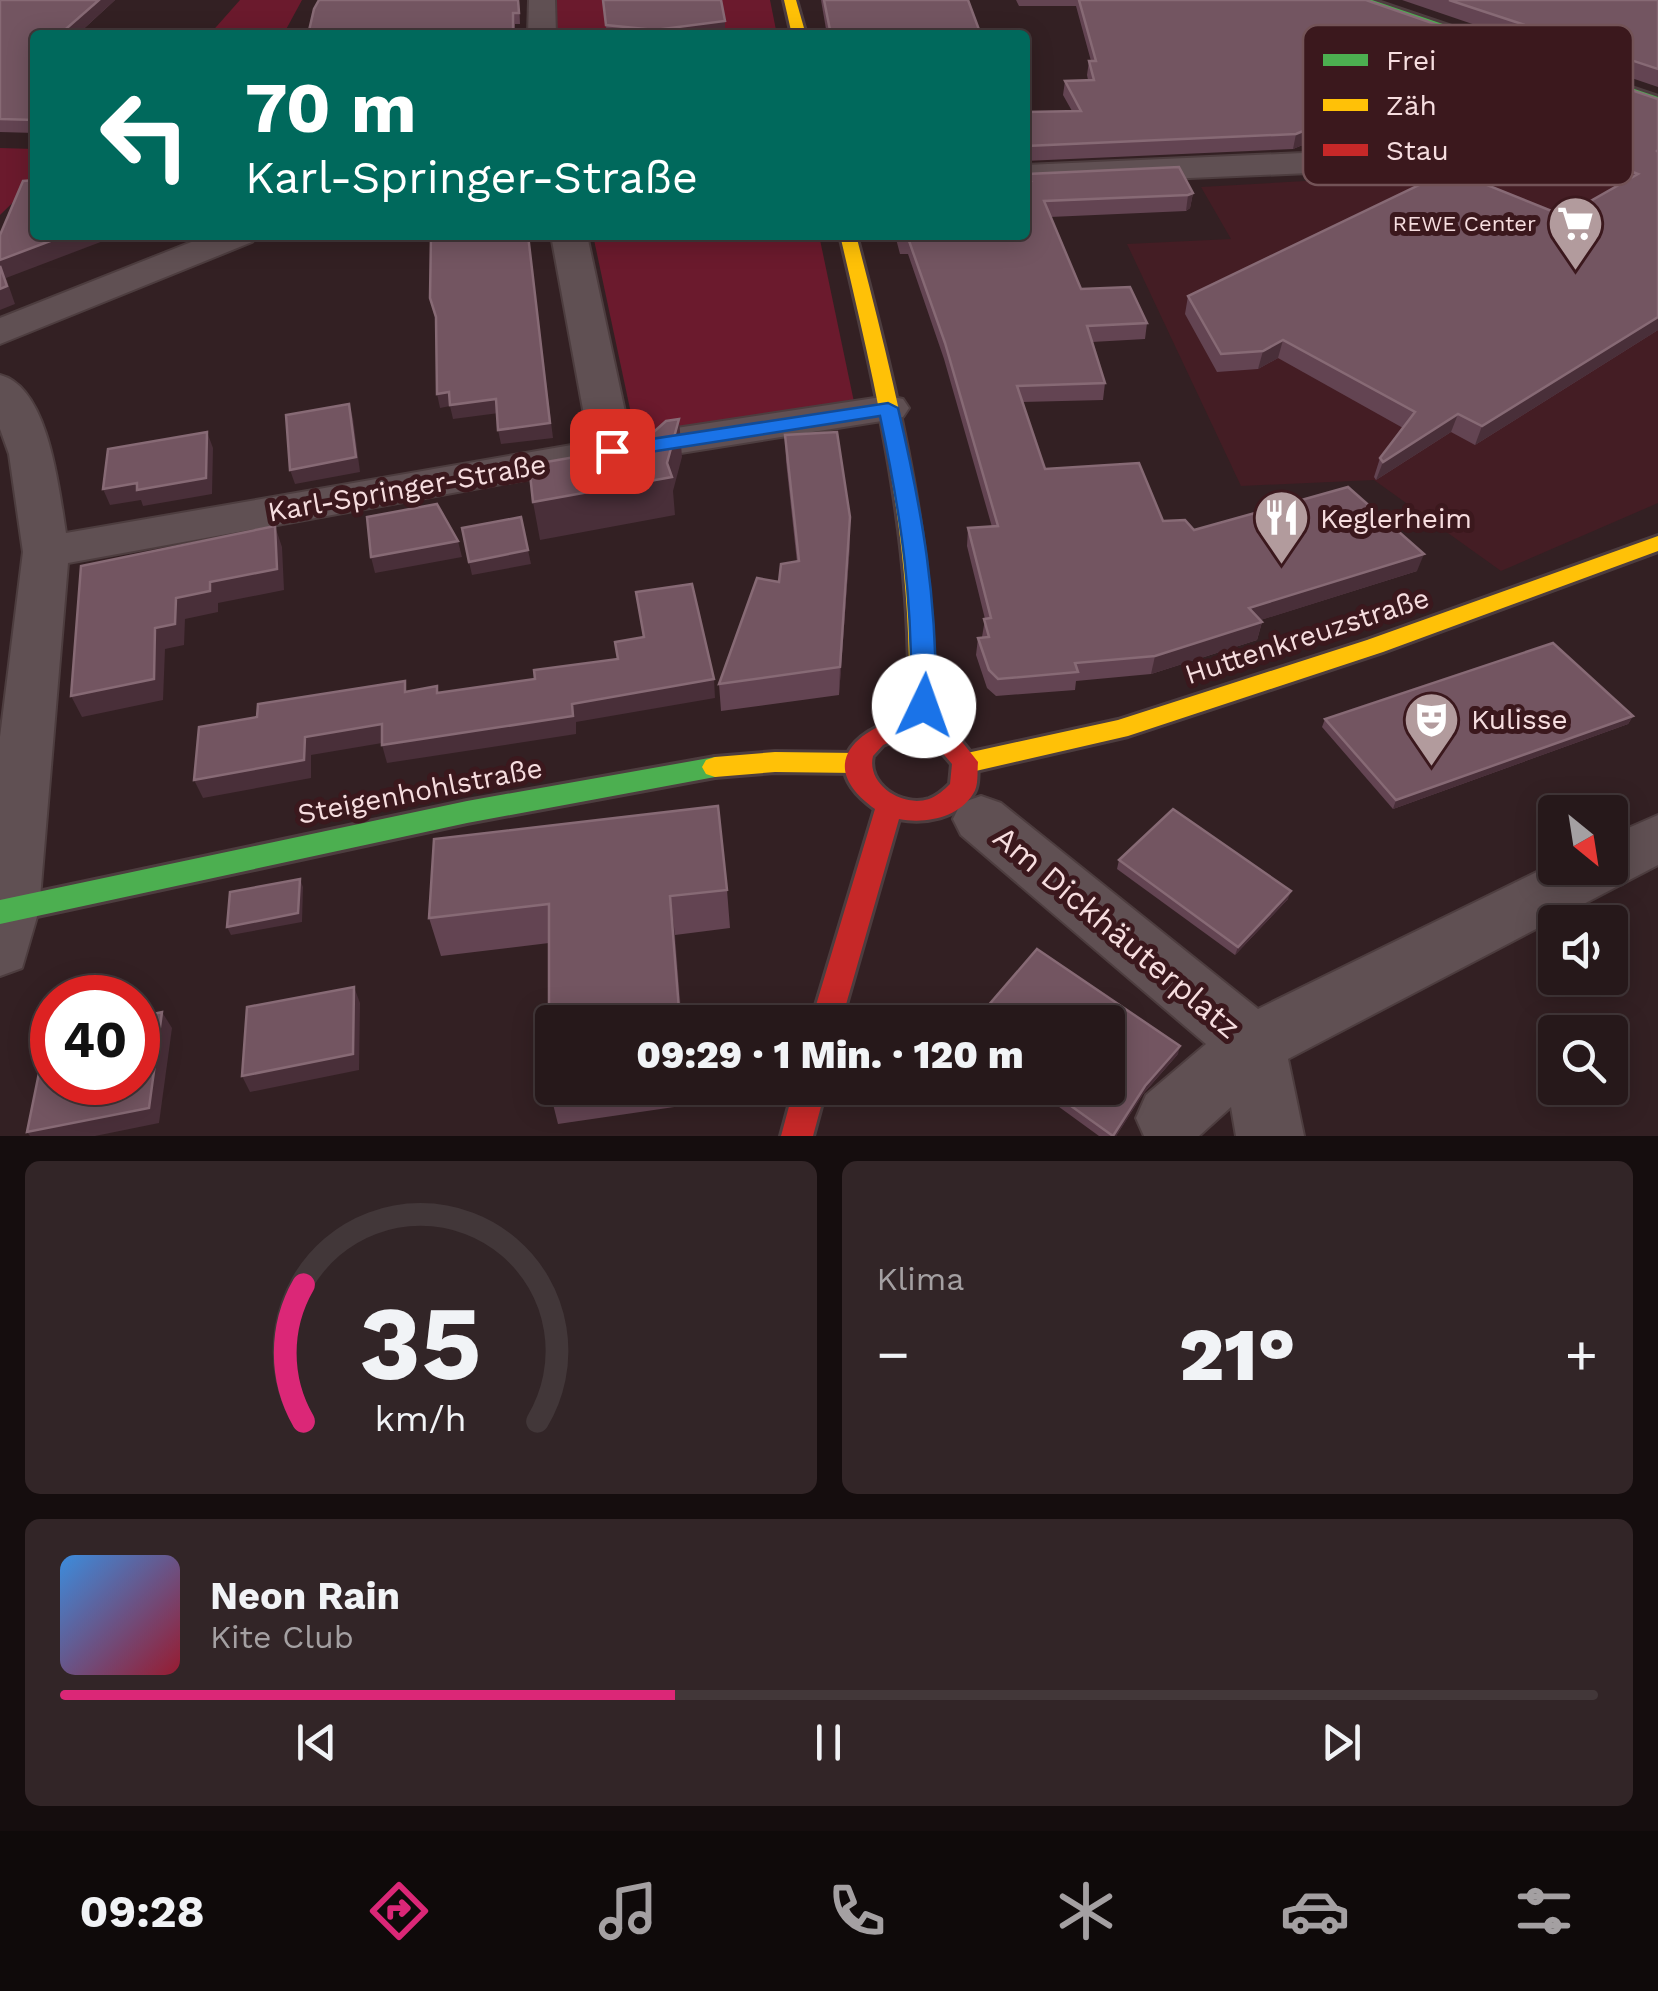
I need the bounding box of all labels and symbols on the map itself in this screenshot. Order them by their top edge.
legend [1303,25,1633,185]
text: Frei [1386,44,1437,77]
text: Zäh [1386,89,1437,122]
text: Stau [1386,134,1449,167]
supermarket icon: REWE Center [1545,193,1605,272]
place label: REWE Center [1393,211,1536,236]
pin [570,409,655,494]
street label: Karl-Springer-Straße [265,447,549,529]
restaurant icon: Keglerheim [1251,488,1311,567]
place label: Keglerheim [1320,502,1472,535]
street label: Huttenkreuzstraße [1181,581,1433,691]
position arrow [872,654,976,758]
theatre icon: Kulisse [1402,689,1462,768]
place label: Kulisse [1471,703,1568,736]
street label: Steigenhohlstraße [295,751,545,831]
north arrow [1538,795,1628,885]
street label: Am Dickhäuterplatz [986,818,1248,1046]
speed limit sign: 40 [30,975,160,1105]

